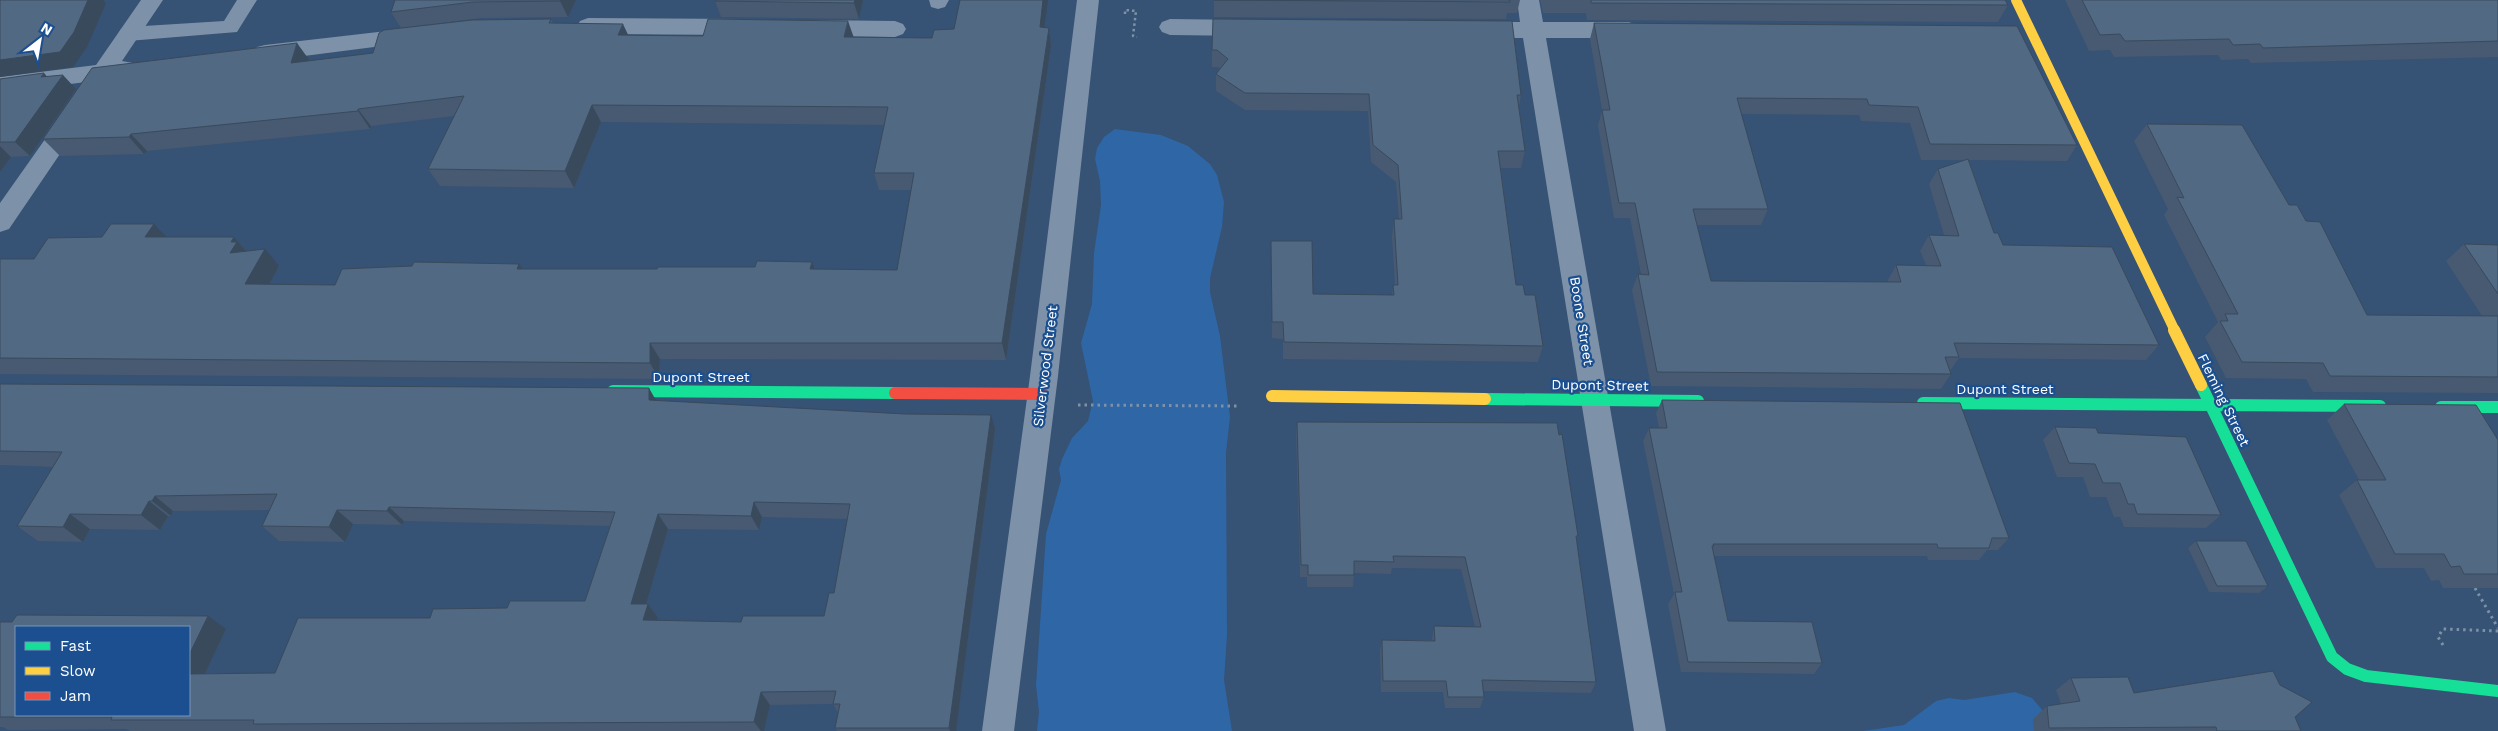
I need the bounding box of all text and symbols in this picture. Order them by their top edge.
north arrow [15,15,65,65]
text: N [38,19,55,38]
street label: Boone Street [1567,275,1597,367]
street label: Silverwood Street [1030,305,1060,427]
street label: Fleming Street [2195,351,2253,449]
street label: Dupont Street [652,369,750,385]
street label: Dupont Street [1551,376,1649,394]
street label: Dupont Street [1956,381,2054,397]
legend [15,626,190,716]
text: Fast [60,637,92,655]
text: Slow [60,662,96,680]
text: Jam [60,687,91,705]

